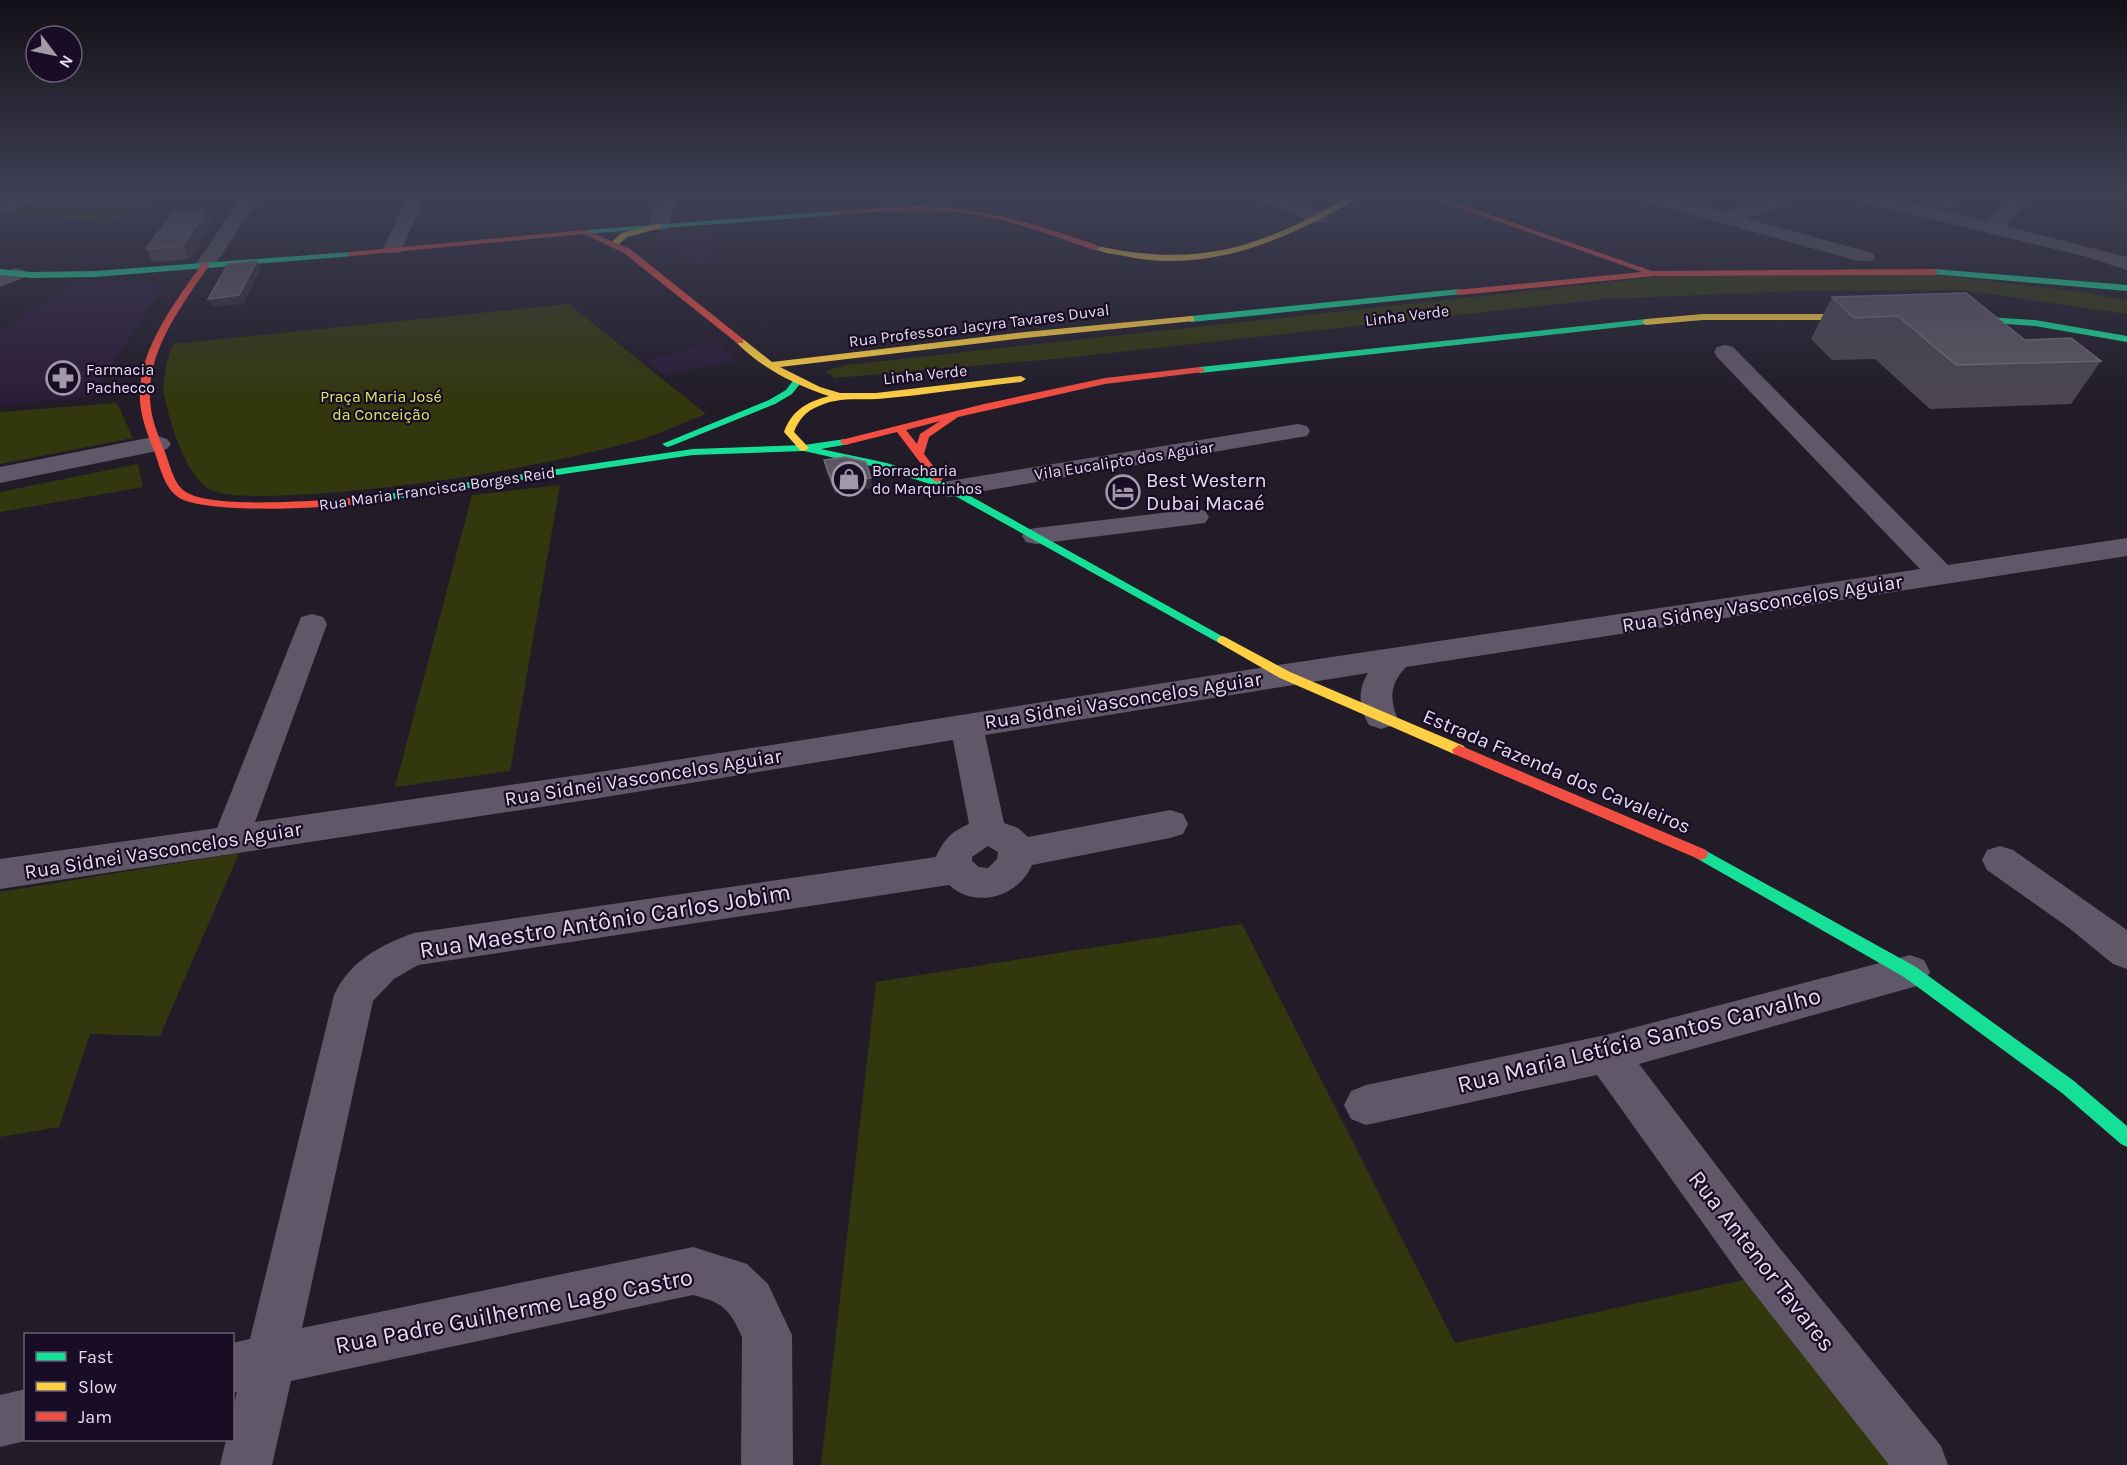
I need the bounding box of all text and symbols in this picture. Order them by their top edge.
north arrow [24,24,84,84]
text: N [55,52,77,72]
street label: Rua Professora Jacyra Tavares Duval [848,300,1111,351]
street label: Linha Verde [1364,301,1450,330]
pharmacy icon: Farmacia Pachecco [45,360,81,396]
place label: Farmacia Pachecco [86,360,155,397]
street label: Linha Verde [882,361,968,388]
park label: Praça Maria José da Conceição [320,387,442,424]
street label: Vila Eucalipto dos Aguiar [1033,437,1215,484]
shop icon: Borracharia do Marquinhos [831,461,867,497]
place label: Borracharia do Marquinhos [872,461,982,498]
street label: Rua Maria Francisca Borges Reid [318,462,556,514]
place label: Best Western Dubai Macaé [1146,469,1267,515]
hotel icon: Best Western Dubai Macaé [1105,474,1141,510]
street label: Rua Sidney Vasconcelos Aguiar [1620,570,1905,637]
street label: Rua Sidnei Vasconcelos Aguiar [983,667,1264,734]
street label: Estrada Fazenda dos Cavaleiros [1420,705,1694,838]
street label: Rua Sidnei Vasconcelos Aguiar [503,744,784,811]
street label: Rua Sidnei Vasconcelos Aguiar [23,817,304,884]
street label: Rua Maestro Antônio Carlos Jobim [417,878,793,964]
street label: Rua Maria Letícia Santos Carvalho [1454,981,1824,1099]
street label: Rua Antenor Tavares [1683,1165,1841,1357]
street label: Rua Padre Guilherme Lago Castro [333,1263,695,1359]
legend [24,1333,234,1441]
text: Fast [78,1346,113,1368]
text: Slow [78,1376,117,1398]
text: Jam [78,1406,112,1428]

